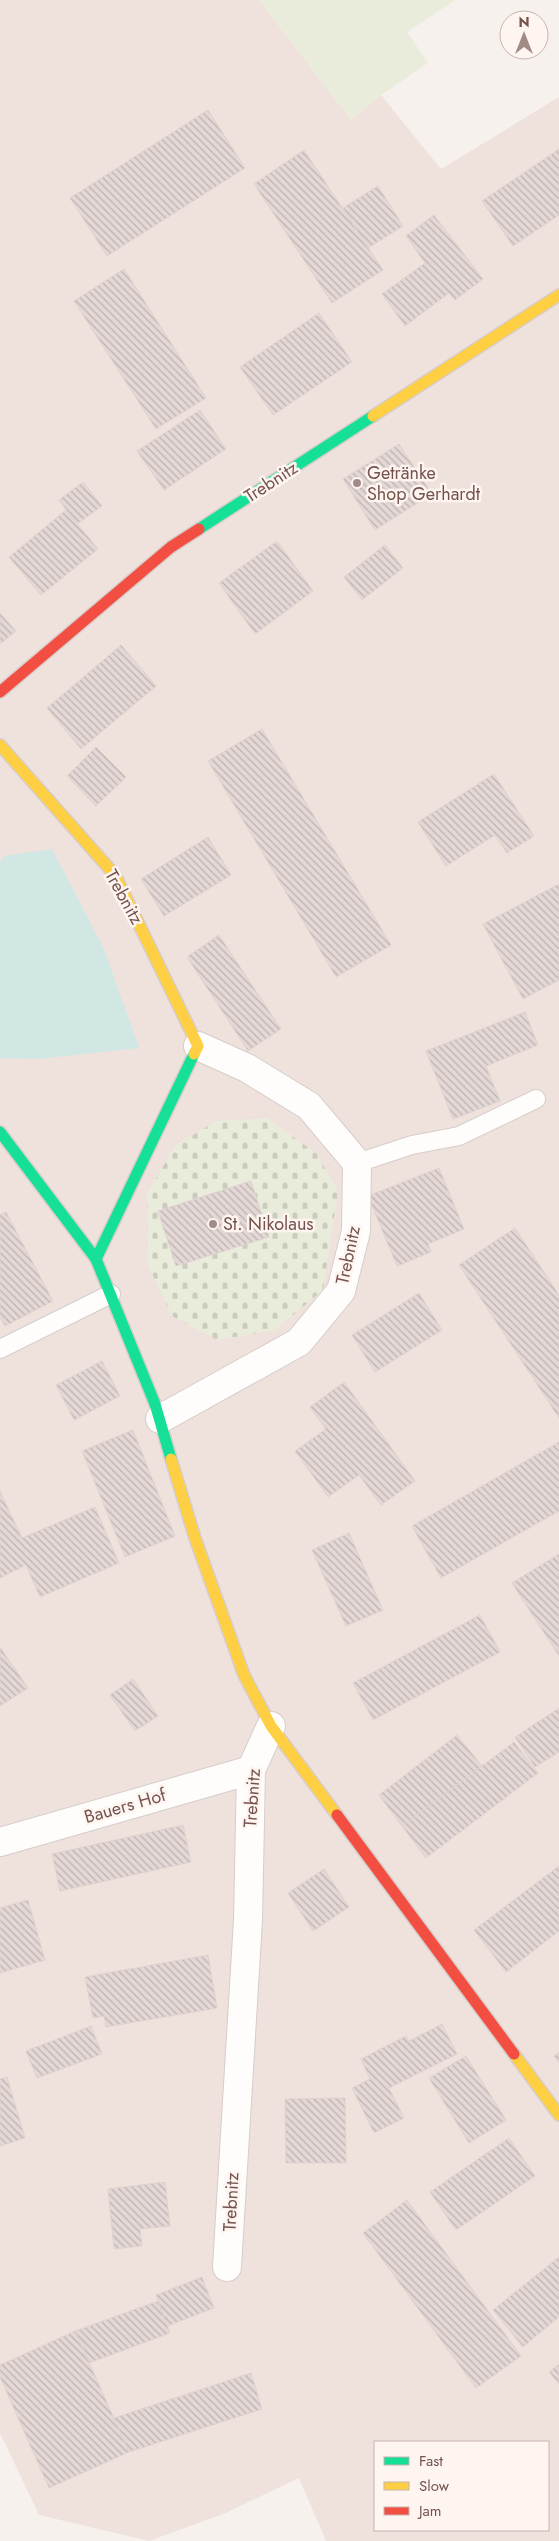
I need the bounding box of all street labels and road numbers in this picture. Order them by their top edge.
street label: Trebnitz [239,455,303,509]
street label: Trebnitz [98,865,150,930]
street label: Trebnitz [329,1223,367,1287]
street label: Trebnitz [237,1767,267,1828]
street label: Bauers Hof [81,1782,170,1830]
street label: Trebnitz [216,2171,246,2232]

